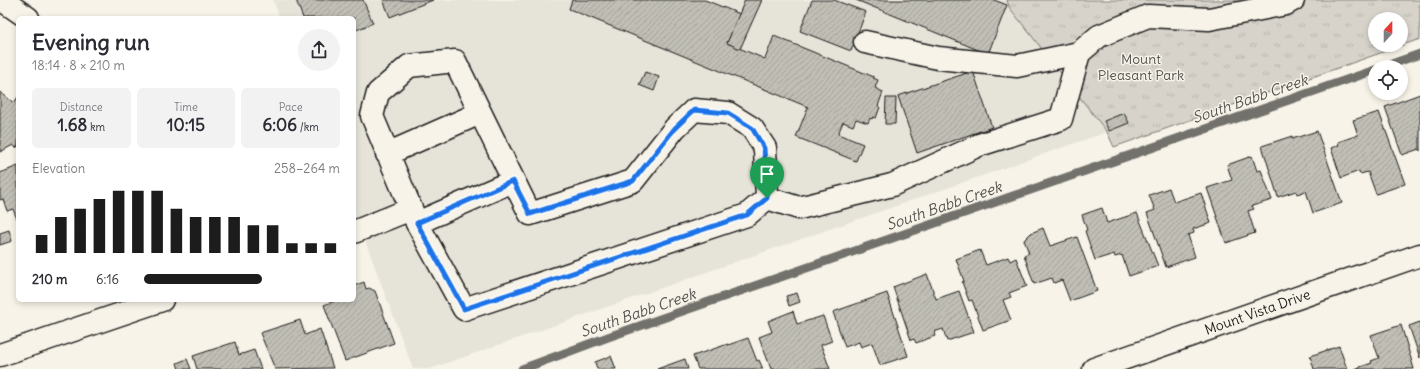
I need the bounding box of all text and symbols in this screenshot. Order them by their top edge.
north arrow [1368,12,1408,52]
map controls [1368,12,1408,100]
text: Evening run [32,28,150,56]
button: share [298,29,340,71]
park label: Mount Pleasant Park [1098,50,1184,84]
text: 18:14 · 8 × 210 m [32,57,125,74]
button: locate [1368,60,1408,100]
water label: South Babb Creek [1190,69,1311,127]
text: Distance [60,100,103,114]
text: Time [174,100,198,114]
text: Pace [279,100,303,114]
text: 1.68 [57,114,87,136]
text: 10:15 [167,114,205,136]
text: 6:06 [262,114,297,136]
text: km [87,120,105,134]
text: /km [297,120,319,134]
pin [750,157,784,198]
text: Elevation [32,160,85,177]
text: 258–264 m [274,160,340,177]
icon: arrive [756,163,778,185]
water label: South Babb Creek [884,176,1005,234]
text: 210 m [32,271,67,288]
text: 6:16 [96,271,119,288]
water label: South Babb Creek [578,283,699,341]
street label: Mount Vista Drive [1202,285,1313,339]

